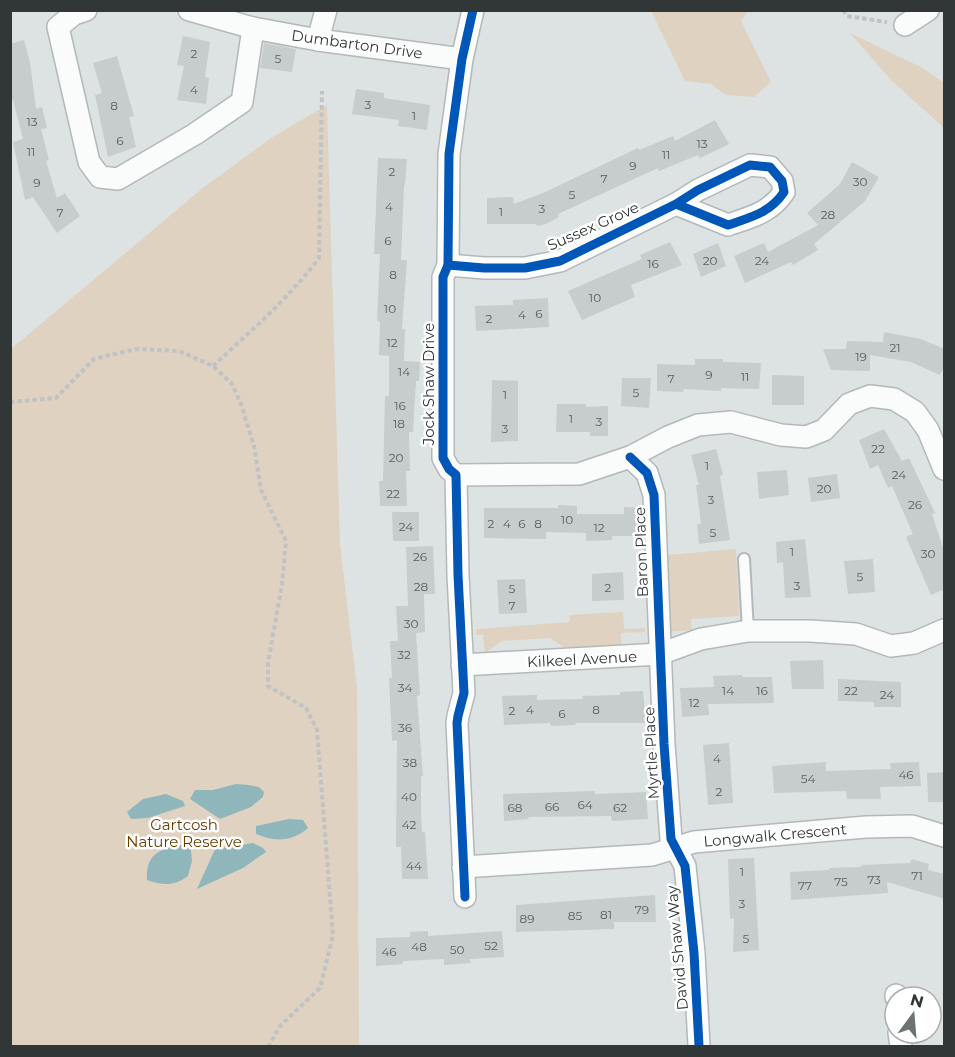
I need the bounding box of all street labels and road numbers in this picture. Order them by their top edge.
street label: Dumbarton Drive [290,25,424,63]
street label: Sussex Grove [544,197,642,255]
street label: Jock Shaw Drive [419,323,438,446]
street label: Baron Place [630,506,652,598]
street label: Kilkeel Avenue [527,647,637,671]
street label: Myrtle Place [639,706,663,800]
street label: Longwalk Crescent [703,819,847,851]
street label: David Shaw Way [662,884,692,1011]

